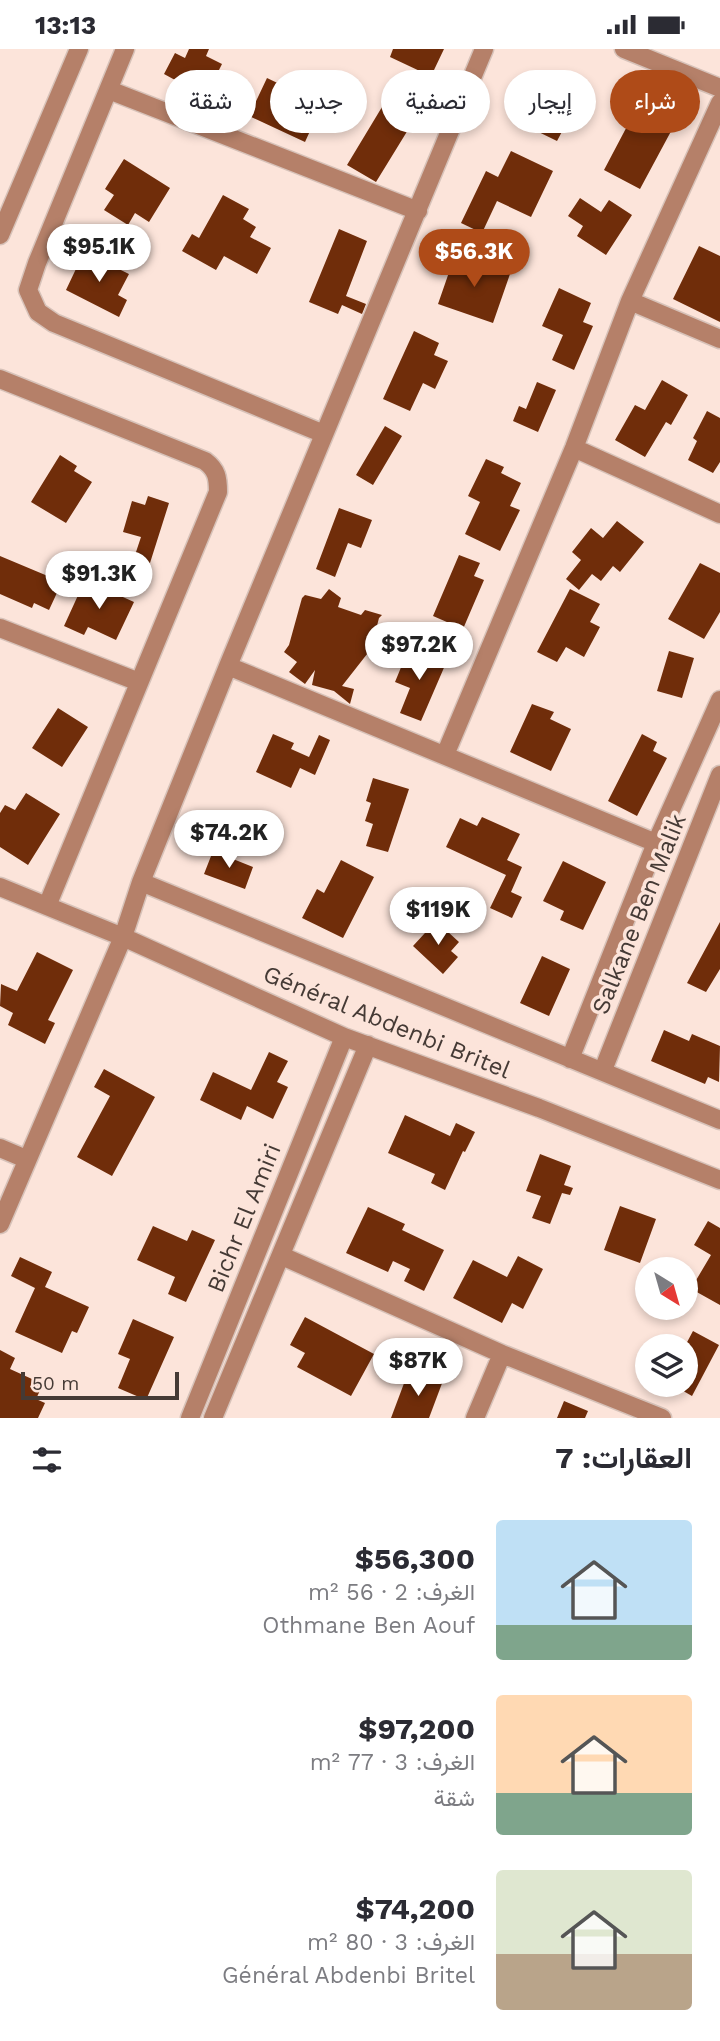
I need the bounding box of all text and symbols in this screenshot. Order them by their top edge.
text: 13:13 [35,10,96,40]
chip: شقة [165,70,256,133]
chip: جديد [270,70,367,133]
chip: تصفية [381,70,490,133]
chip: إيجار [504,70,596,133]
chip: شراء [610,70,700,133]
pin: $95.1K [42,225,156,284]
pin: $56.3K [417,229,531,289]
text: $95.1K [63,233,135,260]
text: $56.3K [435,238,513,265]
pin: $91.3K [42,552,156,611]
text: $91.3K [61,560,137,587]
pin: $97.2K [362,623,476,682]
text: $97.2K [381,631,457,658]
street label: Salkane Ben Malik [586,809,692,1018]
pin: $74.2K [172,811,286,870]
text: $74.2K [190,819,268,846]
pin: $119K [389,887,487,947]
text: $119K [406,896,470,923]
street label: Général Abdenbi Britel [259,960,515,1085]
street label: Bichr El Amiri [201,1139,287,1297]
north arrow [635,1257,698,1319]
map controls [635,1257,698,1397]
button: layers [635,1334,698,1397]
pin: $87K [377,1339,459,1398]
text: $87K [389,1347,447,1374]
scale bar [21,1369,178,1401]
text: 50 m [32,1372,79,1395]
text: العقارات: 7 [555,1440,692,1475]
icon: filters [28,1441,66,1479]
text: $56,300 [355,1541,475,1576]
icon: home [552,1548,636,1632]
text: الغرف: 2 · 56 m² [308,1579,475,1606]
text: Othmane Ben Aouf [262,1612,475,1639]
text: $97,200 [358,1711,475,1746]
icon: home [552,1723,636,1807]
text: الغرف: 3 · 77 m² [310,1749,475,1776]
text: شقة [433,1785,475,1812]
text: $74,200 [356,1891,475,1926]
icon: home [552,1898,636,1982]
text: الغرف: 3 · 80 m² [307,1929,475,1956]
text: Général Abdenbi Britel [222,1962,475,1989]

